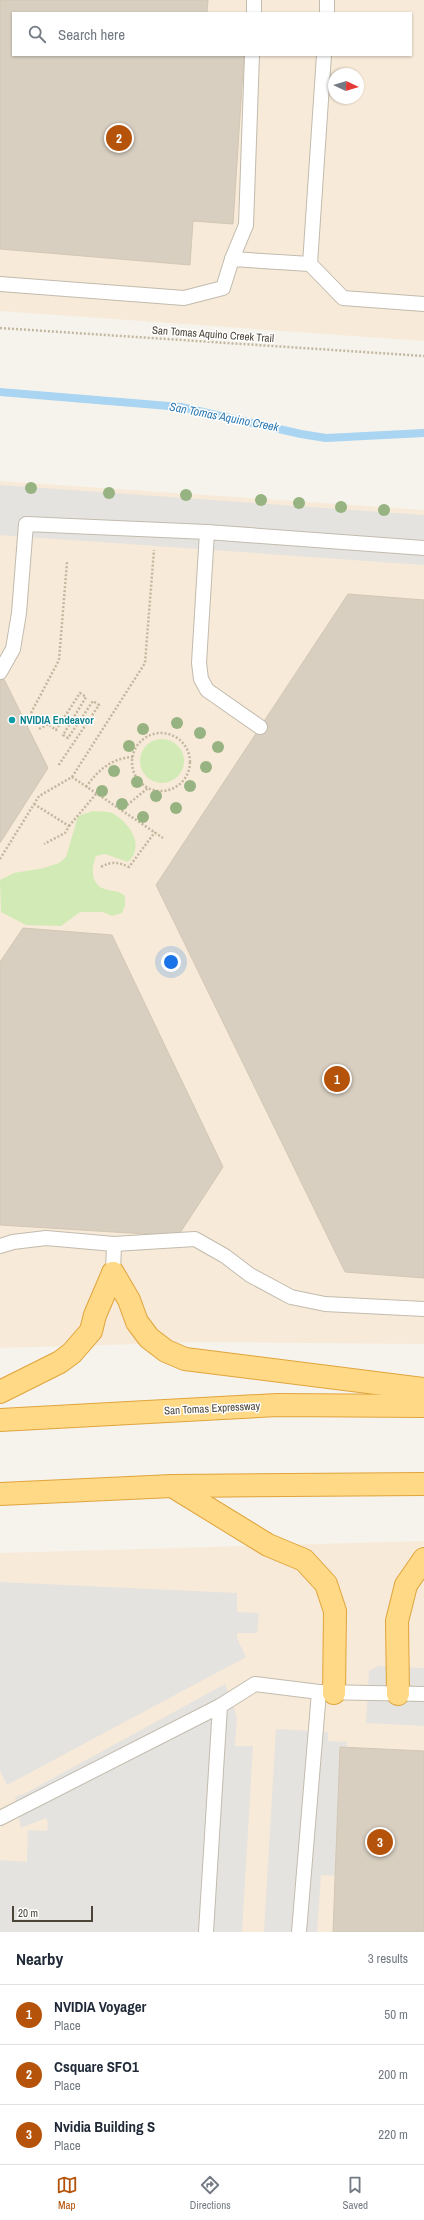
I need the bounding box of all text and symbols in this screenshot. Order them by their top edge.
search box [12,12,412,56]
icon: search [26,23,48,45]
text: Search here [58,24,125,45]
north arrow [328,68,364,104]
pin: 2 [106,123,132,153]
street label: San Tomas Aquino Creek Trail [152,323,274,345]
water label: San Tomas Aquino Creek [168,399,281,436]
place label: NVIDIA Endeavor [20,713,94,727]
marker: NVIDIA Endeavor [7,715,17,725]
your location [161,952,181,972]
pin: 1 [324,1064,350,1094]
street label: San Tomas Expressway [164,1398,261,1418]
pin: 3 [367,1827,393,1857]
scale bar [12,1904,93,1923]
text: 20 m [18,1906,38,1920]
text: Nearby [16,1947,63,1970]
text: 3 results [368,1950,408,1967]
text: NVIDIA Voyager [54,1996,146,2017]
text: 1 [26,2006,32,2023]
text: 50 m [384,2006,408,2023]
text: Place [54,2017,81,2034]
text: Csquare SFO1 [54,2056,139,2077]
text: 2 [26,2066,32,2083]
text: 200 m [378,2066,408,2083]
text: Place [54,2077,81,2094]
text: Nvidia Building S [54,2116,155,2137]
text: 3 [26,2126,32,2143]
text: 220 m [378,2126,408,2143]
text: Place [54,2137,81,2154]
tab: Map [56,2174,78,2212]
tab: Directions [190,2174,231,2212]
tab: Saved [343,2174,368,2212]

